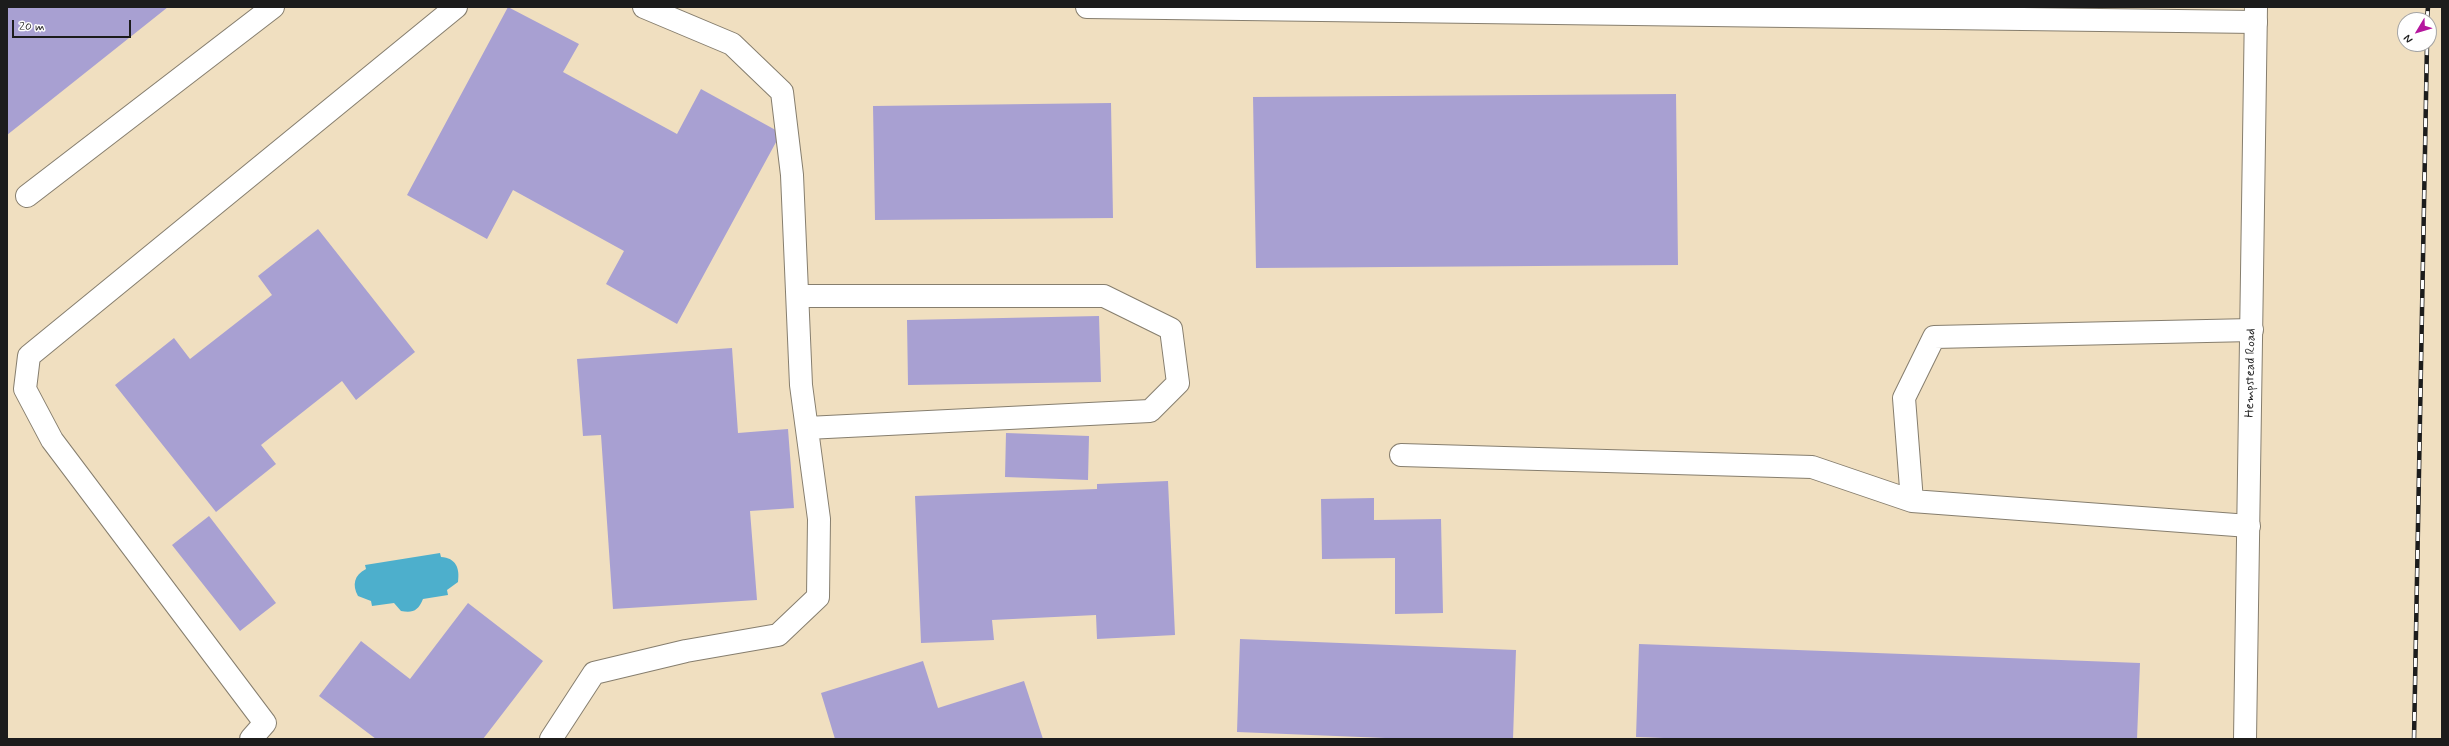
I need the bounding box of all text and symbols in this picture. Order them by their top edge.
scale bar [14,12,133,38]
north arrow [2397,12,2437,52]
text: 20 m [19,19,45,35]
text: N [2401,32,2416,46]
street label: Hempstead Road [2242,328,2260,418]

